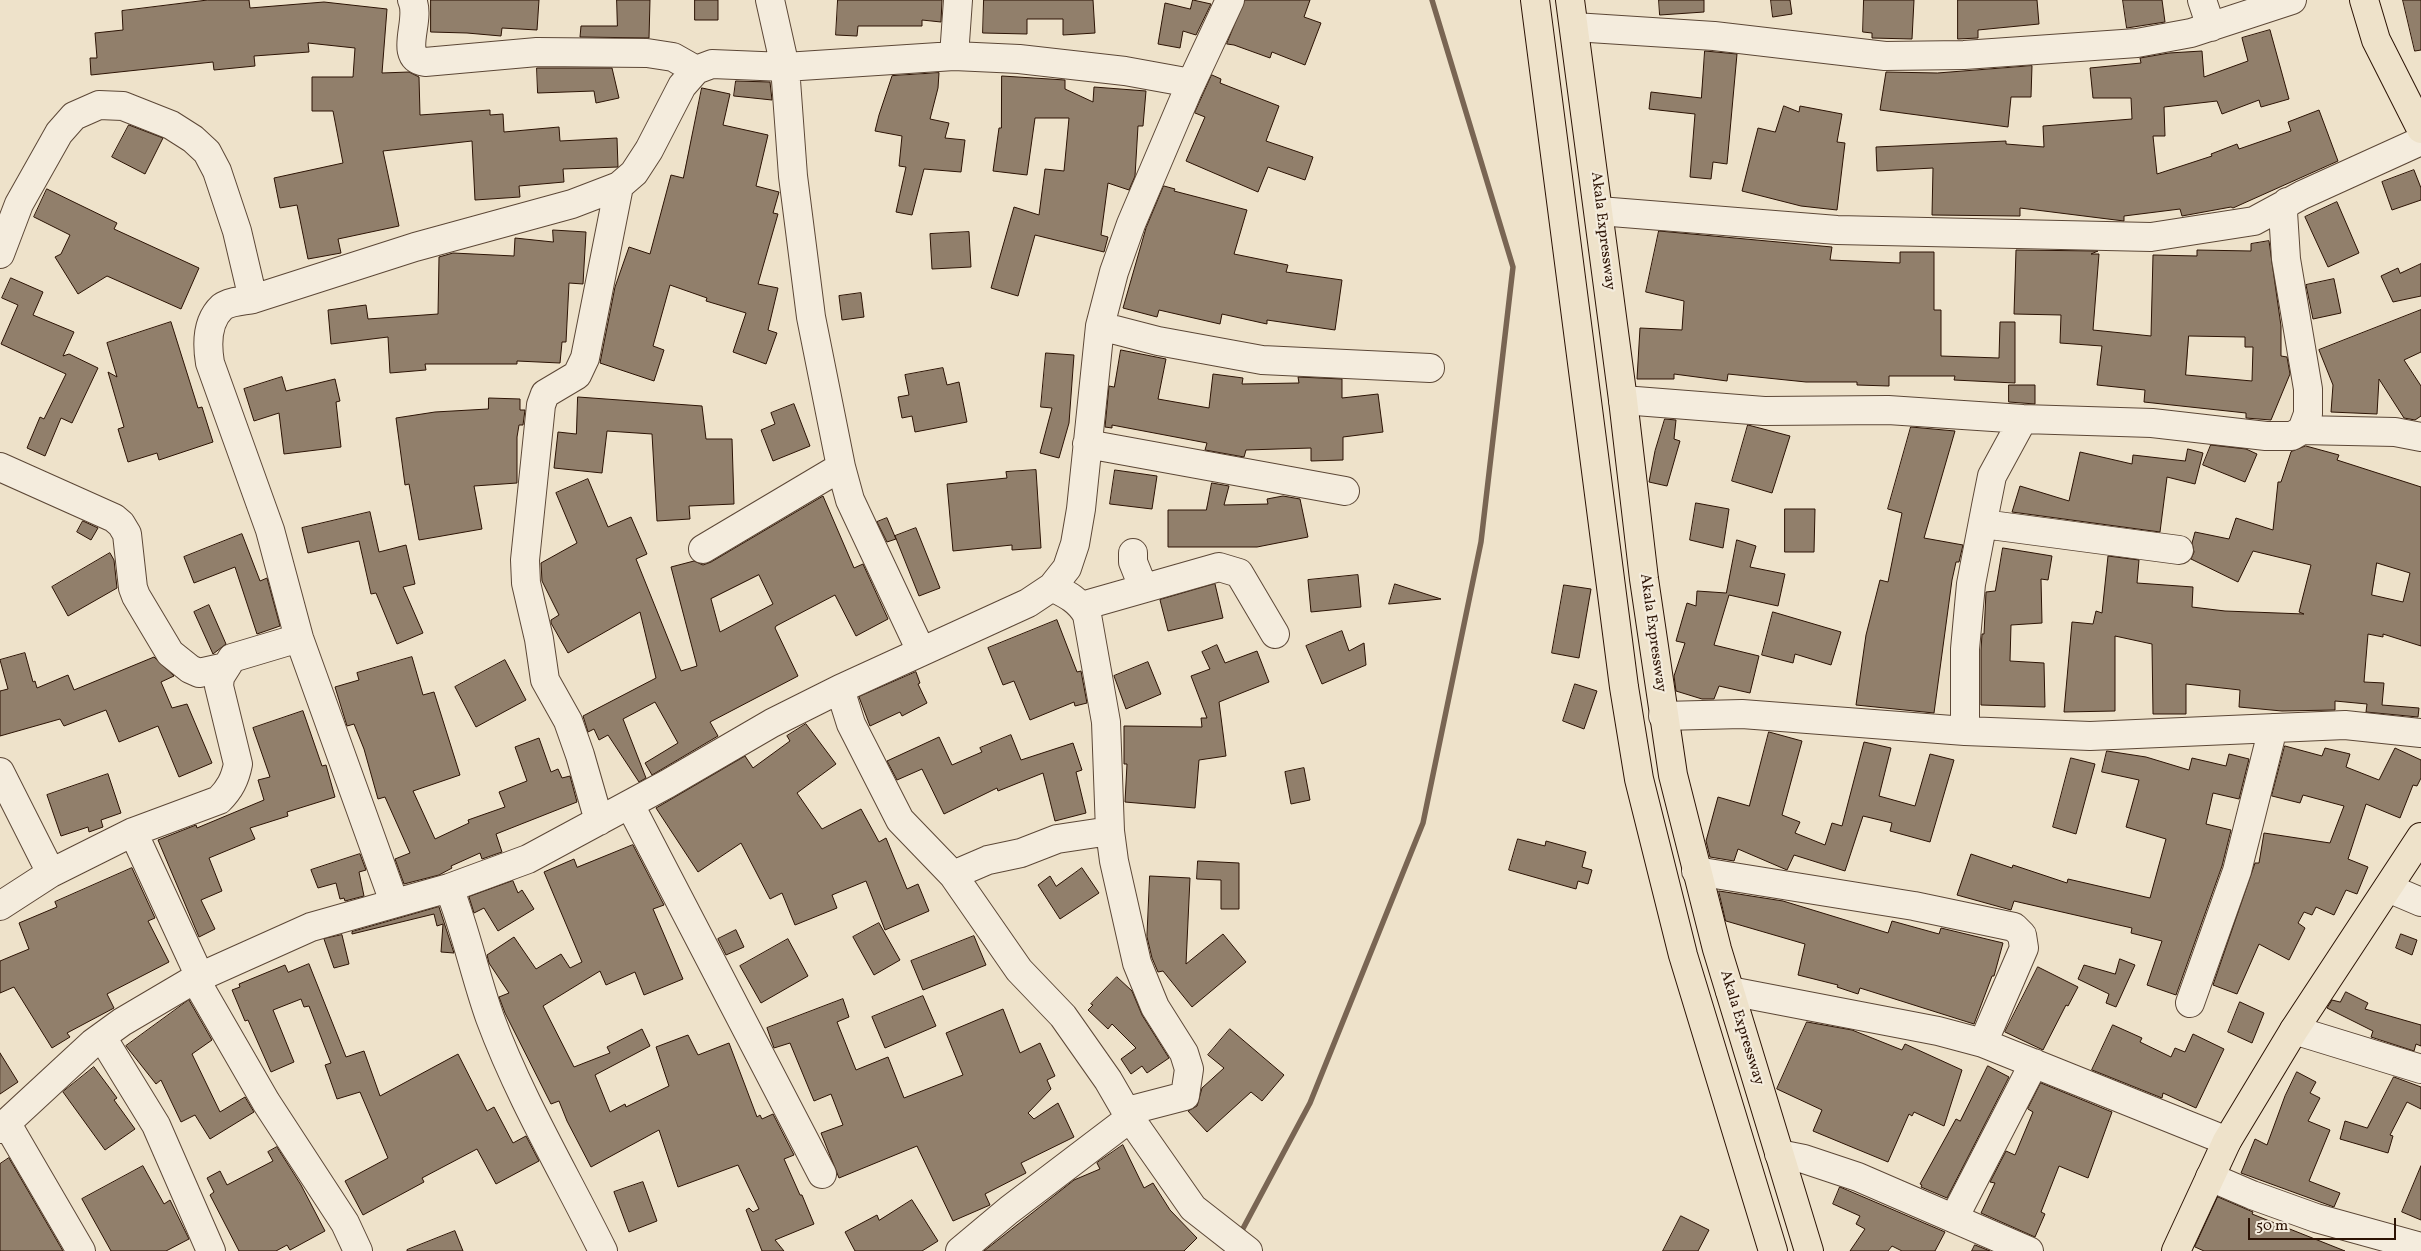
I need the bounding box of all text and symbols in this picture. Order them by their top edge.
street label: Akala Expressway [1586,171,1618,291]
street label: Akala Expressway [1635,573,1669,693]
street label: Akala Expressway [1715,968,1767,1088]
scale bar [2251,1208,2398,1240]
text: 50 m [2256,1216,2288,1237]

